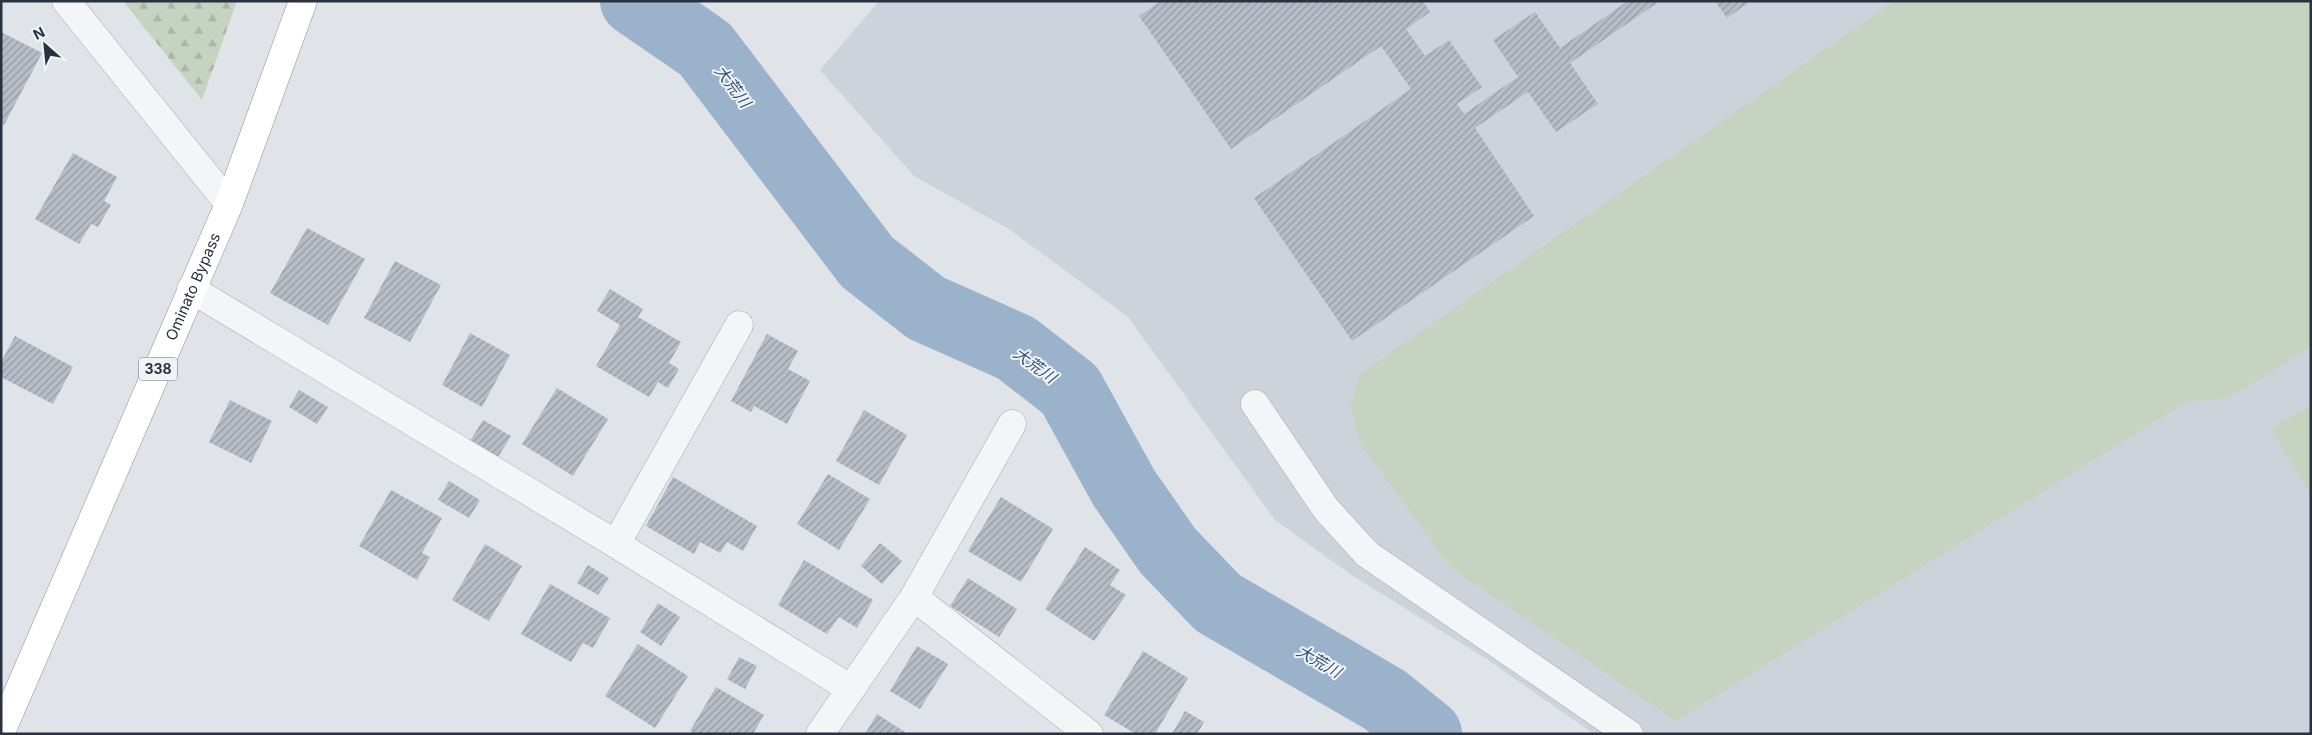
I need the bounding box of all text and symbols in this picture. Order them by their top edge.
north arrow [20,20,70,70]
text: N [30,23,47,43]
water label: 大荒川 [711,61,757,113]
street label: Ominato Bypass [161,230,224,343]
water label: 大荒川 [1010,343,1062,388]
road number: 338 [139,358,177,380]
water label: 大荒川 [1293,640,1347,683]

